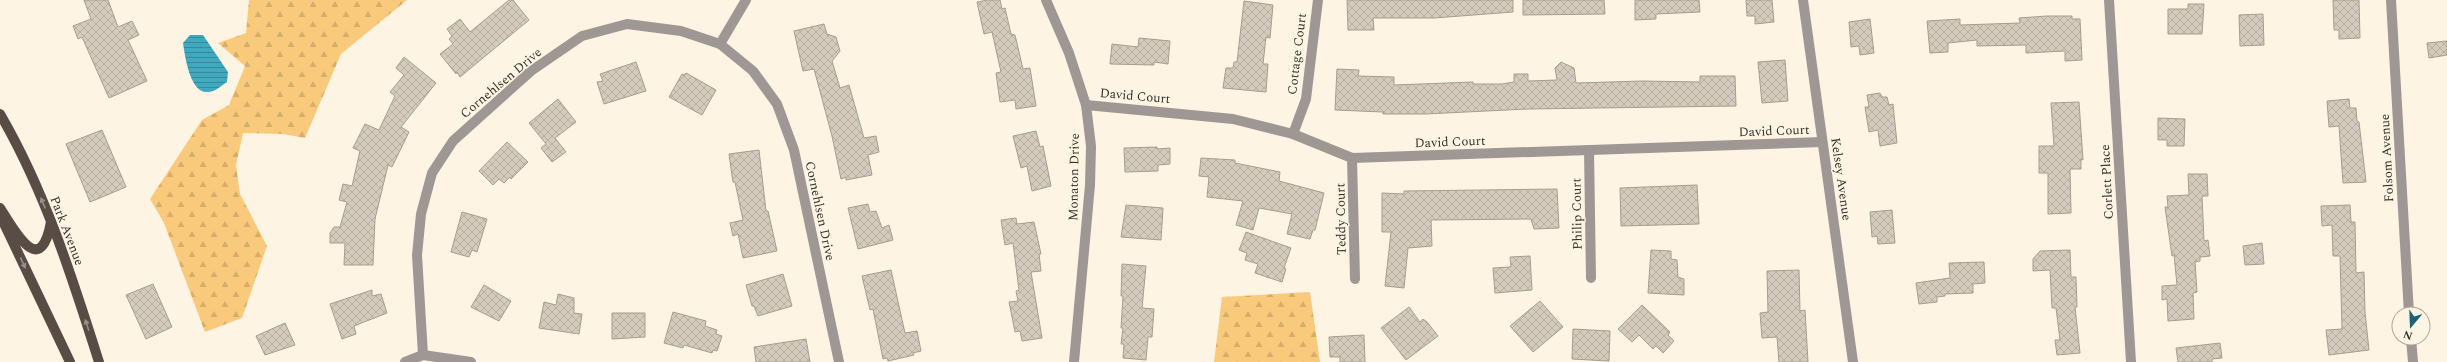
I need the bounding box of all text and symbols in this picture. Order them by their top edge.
street label: Cottage Court [1282,12,1312,96]
street label: Cornehlsen Drive [456,43,546,123]
street label: David Court [1099,83,1172,109]
street label: Folsom Avenue [2375,113,2399,203]
street label: David Court [1738,120,1810,142]
street label: David Court [1414,131,1486,153]
street label: Monaton Drive [1063,133,1085,221]
street label: Kelsey Avenue [1825,136,1857,222]
street label: Corlett Place [2095,144,2119,220]
street label: Cornehlsen Drive [800,159,840,263]
street label: Philip Court [1566,177,1588,250]
street label: Teddy Court [1330,182,1352,255]
street label: Park Avenue [45,193,89,269]
one-way arrow [40,197,46,208]
one-way arrow [20,258,26,269]
north arrow [2391,306,2431,346]
one-way arrow [84,319,90,331]
text: N [2401,325,2415,344]

